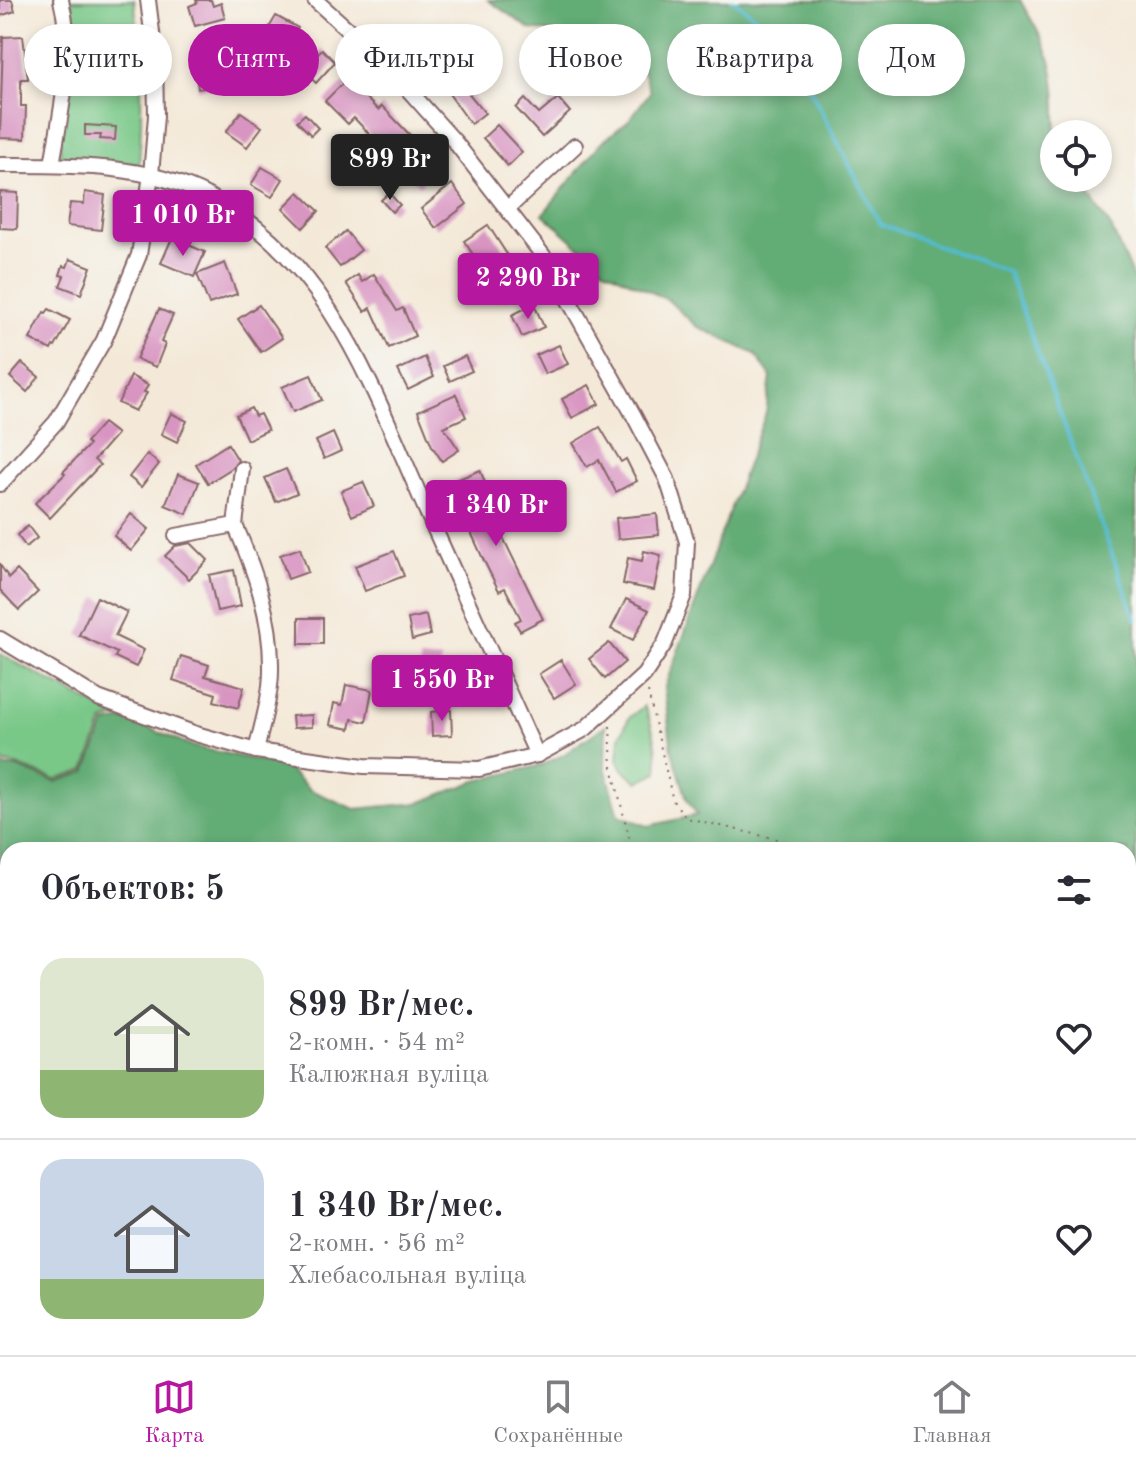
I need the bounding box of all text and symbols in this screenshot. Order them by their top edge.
chip: Купить [24,24,172,96]
chip: Снять [188,24,319,96]
chip: Фильтры [335,24,503,96]
chip: Новое [519,24,651,96]
chip: Квартира [667,24,842,96]
chip: Дом [858,24,965,96]
map controls [1040,120,1112,192]
button: locate [1040,120,1112,192]
pin: 899 Br [325,134,455,202]
text: 899 Br [349,147,431,173]
pin: 1 010 Br [100,190,266,258]
text: 1 010 Br [131,203,235,229]
pin: 2 290 Br [445,253,611,321]
text: 2 290 Br [476,266,580,292]
pin: 1 340 Br [413,480,579,548]
text: 1 340 Br [444,493,548,519]
pin: 1 550 Br [359,655,525,723]
text: 1 550 Br [390,668,494,694]
icon: filters [1052,868,1096,912]
text: Объектов: 5 [40,873,225,907]
text: 899 Br/мес. [288,989,474,1023]
icon: home [104,990,200,1086]
icon: heart [1052,1016,1096,1060]
text: 2-комн. · 54 m² [288,1030,465,1056]
text: Калюжная вуліца [288,1062,489,1088]
text: 1 340 Br/мес. [288,1190,503,1224]
icon: home [104,1191,200,1287]
icon: heart [1052,1217,1096,1261]
text: 2-комн. · 56 m² [288,1231,465,1257]
text: Хлебасольная вуліца [288,1263,526,1289]
tab: Карта [145,1375,204,1450]
tab: Сохранённые [493,1375,623,1450]
tab: Главная [912,1375,991,1450]

